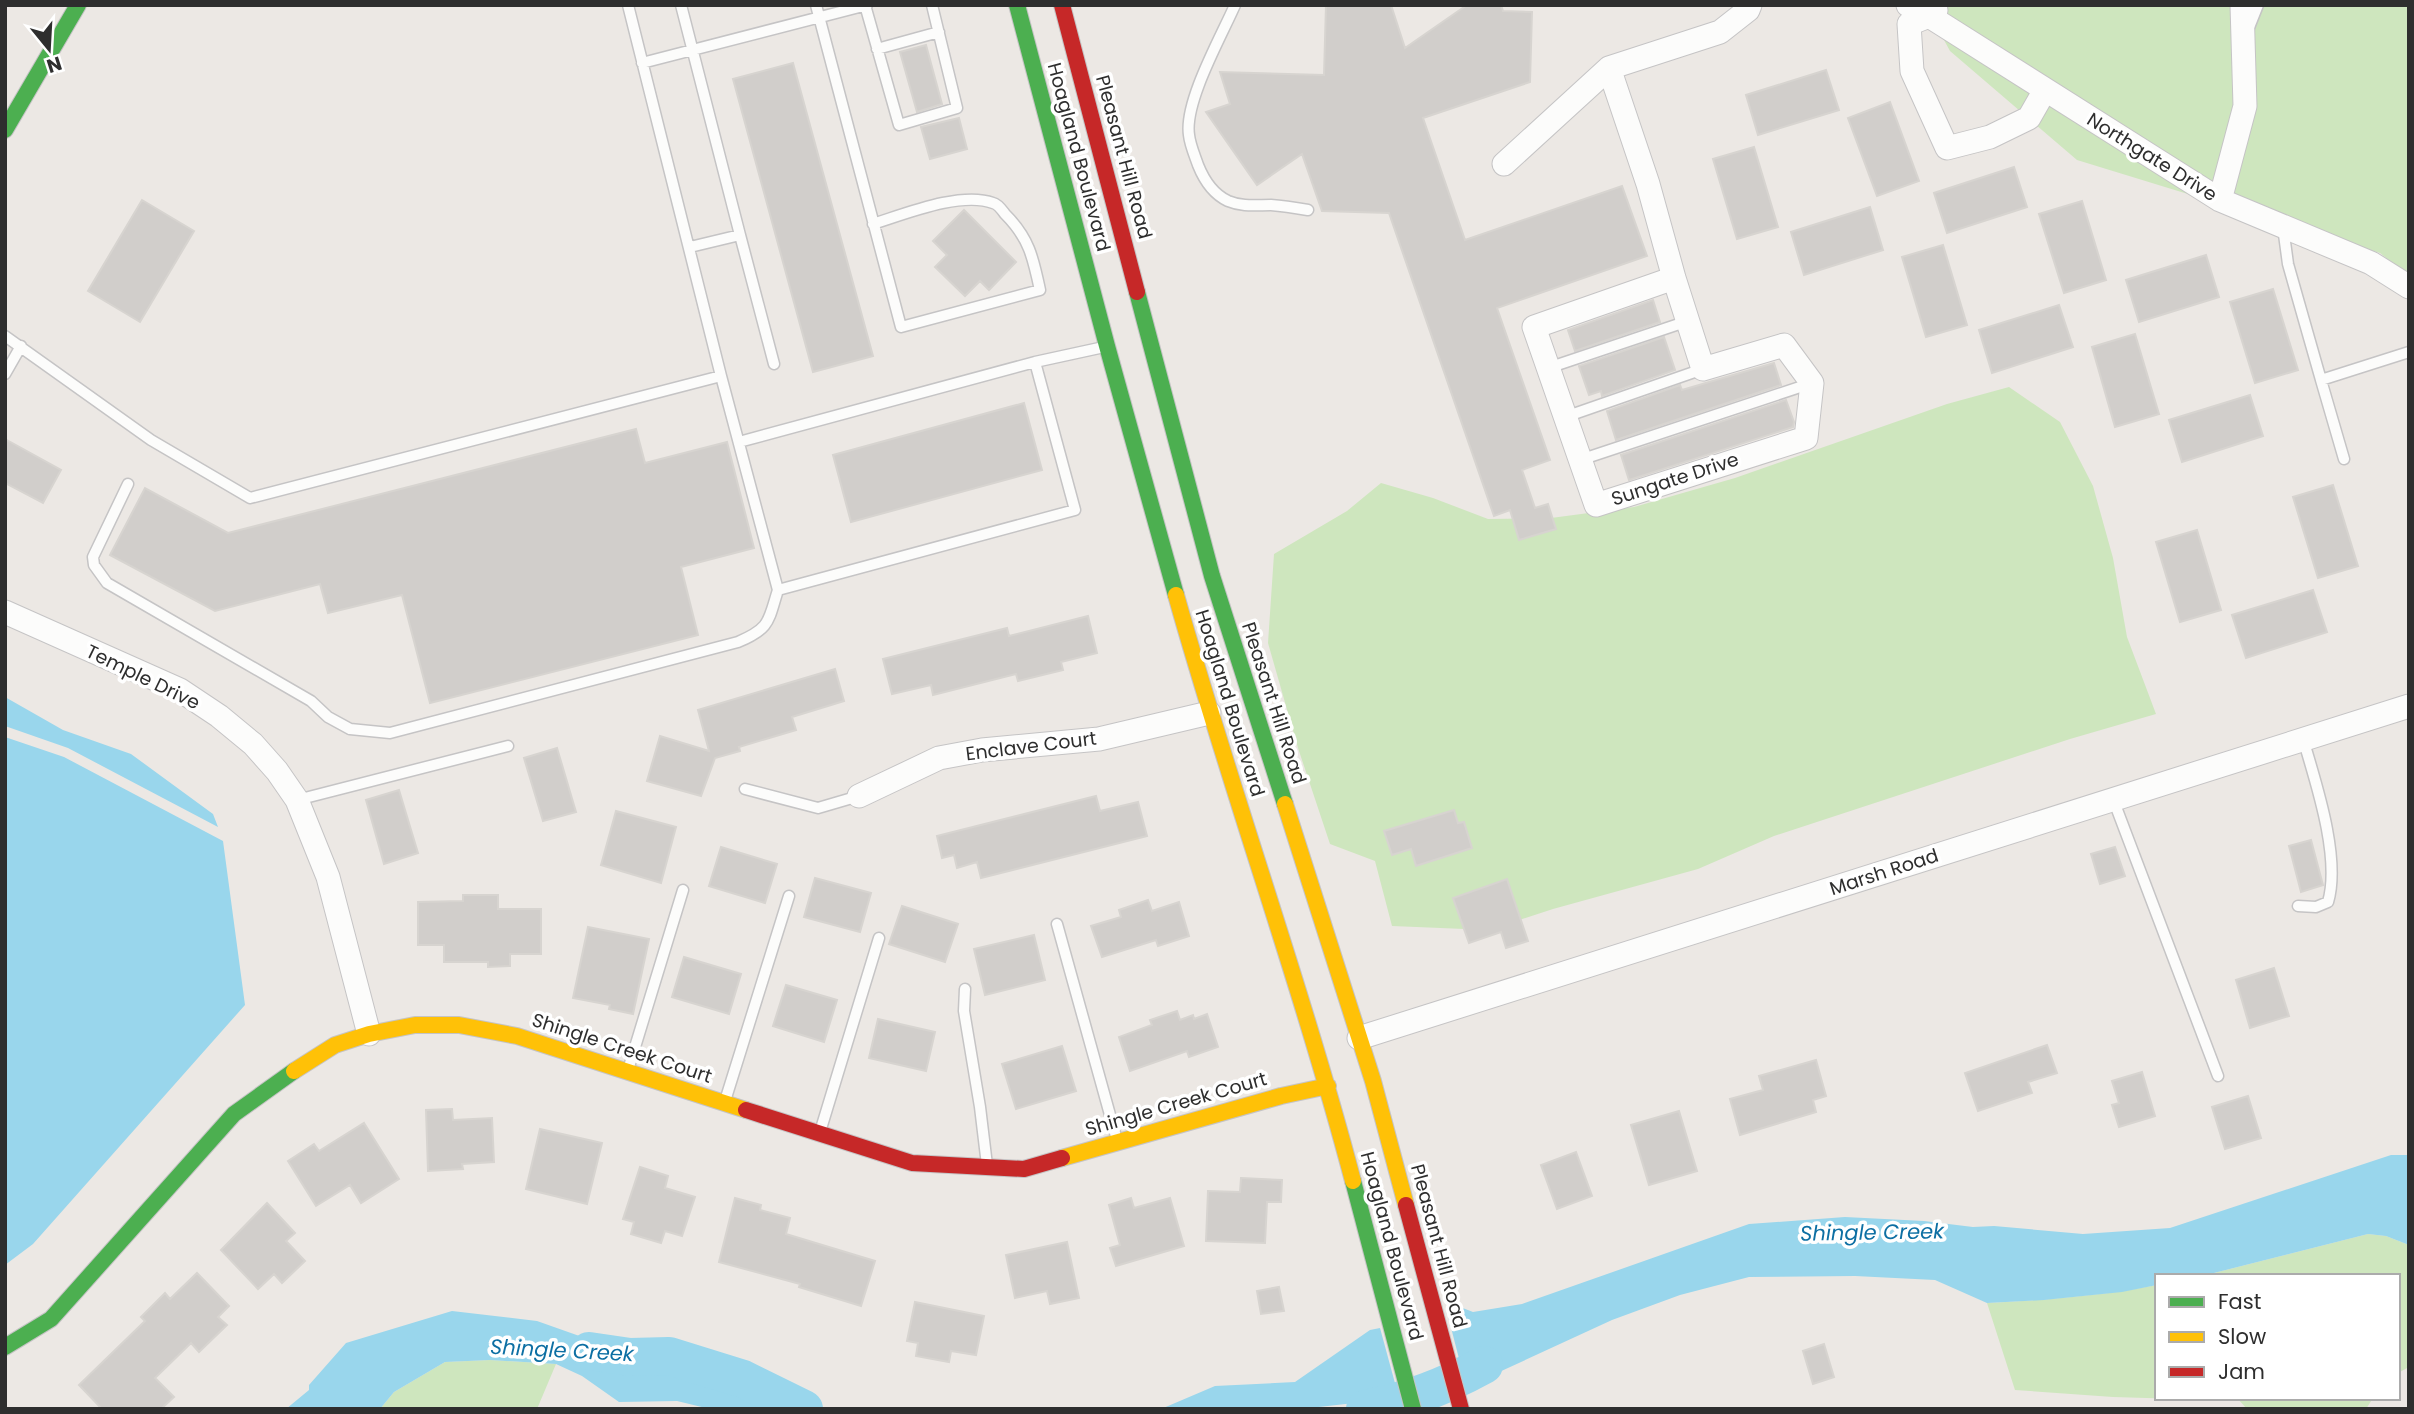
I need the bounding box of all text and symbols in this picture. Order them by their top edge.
north arrow [14,14,84,84]
text: N [43,50,65,80]
street label: Hoagland Boulevard [1041,60,1117,254]
street label: Pleasant Hill Road [1089,72,1159,242]
street label: Northgate Drive [2082,106,2222,208]
street label: Sungate Drive [1608,446,1742,512]
street label: Hoagland Boulevard [1189,606,1271,800]
street label: Pleasant Hill Road [1235,619,1313,787]
street label: Temple Drive [82,638,204,716]
street label: Enclave Court [964,725,1098,767]
street label: Marsh Road [1826,842,1942,902]
street label: Shingle Creek Court [529,1006,715,1090]
street label: Shingle Creek Court [1082,1065,1270,1143]
street label: Hoagland Boulevard [1354,1149,1430,1343]
street label: Pleasant Hill Road [1404,1161,1474,1331]
water label: Shingle Creek [1800,1216,1945,1248]
legend [2155,1274,2400,1400]
text: Fast [2218,1287,2261,1316]
text: Slow [2218,1322,2266,1351]
water label: Shingle Creek [489,1332,636,1368]
text: Jam [2218,1357,2265,1386]

